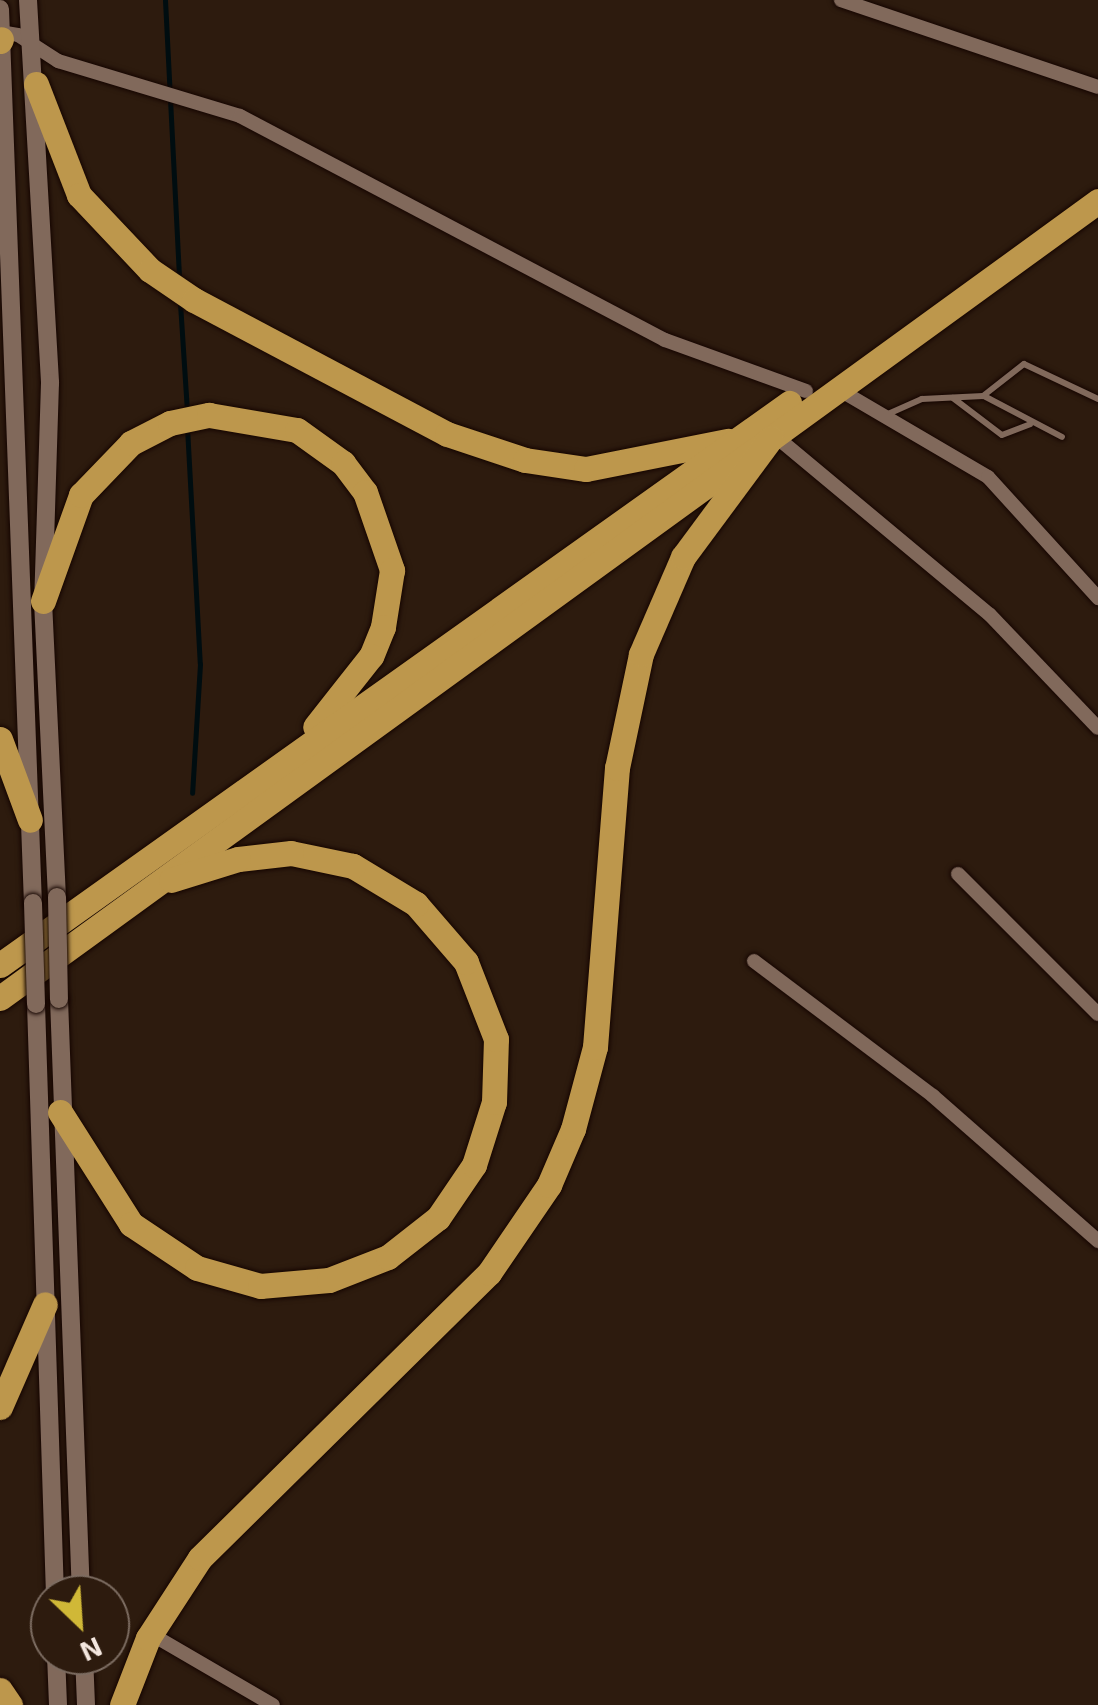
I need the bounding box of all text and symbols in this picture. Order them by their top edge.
north arrow [30,1575,130,1675]
text: N [75,1631,108,1670]

